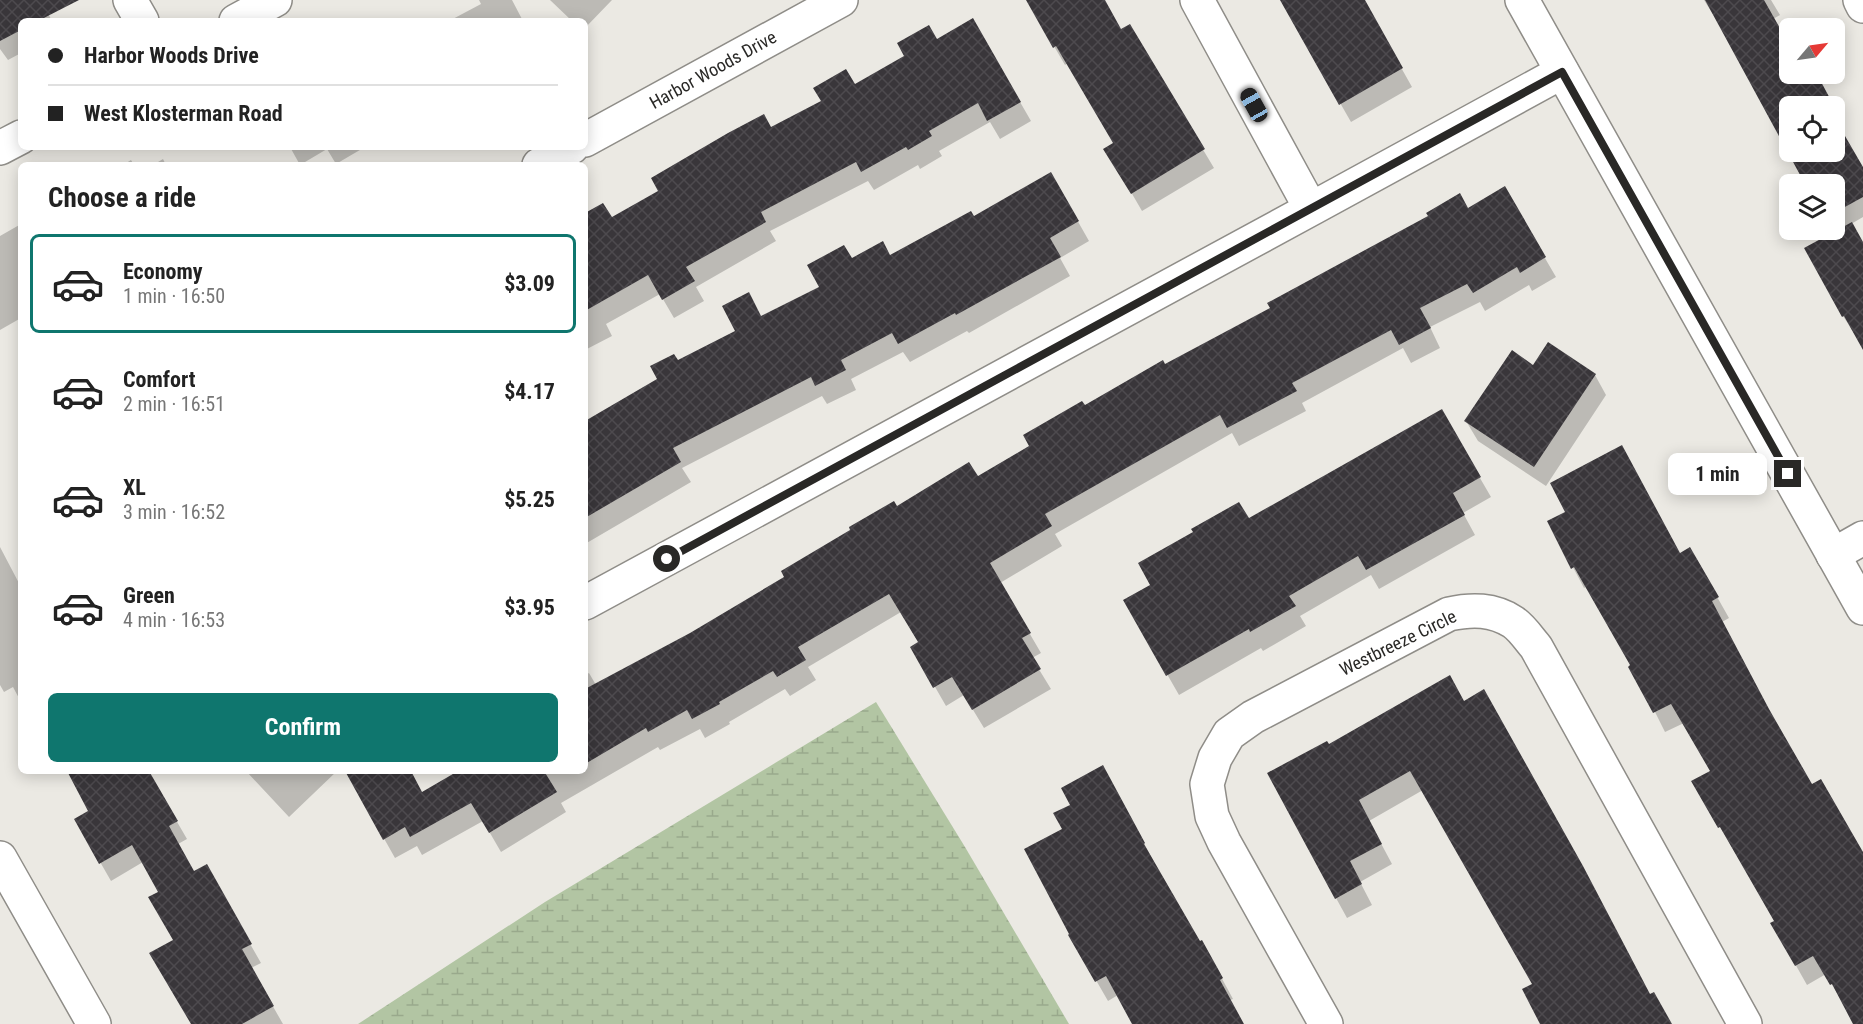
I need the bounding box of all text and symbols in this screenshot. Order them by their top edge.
north arrow [1779,18,1845,84]
map controls [1779,18,1845,240]
street label: Harbor Woods Drive [646,26,780,113]
text: Harbor Woods Drive [84,43,259,68]
car [1237,85,1271,125]
button: locate [1779,96,1845,162]
text: West Klosterman Road [84,101,283,126]
button: layers [1779,174,1845,240]
text: Choose a ride [48,182,196,214]
icon: car [51,257,105,311]
text: Economy [123,259,203,284]
text: $3.09 [504,271,555,296]
text: 1 min · 16:50 [123,284,225,308]
icon: car [51,365,105,419]
text: Comfort [123,367,196,392]
text: $4.17 [504,379,555,404]
text: 2 min · 16:51 [123,392,225,416]
callout: 1 min [1668,453,1767,495]
route end [1774,460,1801,487]
text: 1 min [1695,462,1740,486]
icon: car [51,473,105,527]
text: XL [123,475,146,500]
text: $5.25 [504,487,555,512]
text: 3 min · 16:52 [123,500,225,524]
route start [653,545,680,572]
icon: car [51,581,105,635]
text: Green [123,583,175,608]
text: $3.95 [504,595,555,620]
street label: Westbreeze Circle [1336,605,1460,680]
text: 4 min · 16:53 [123,608,225,632]
button: Confirm [48,693,558,762]

